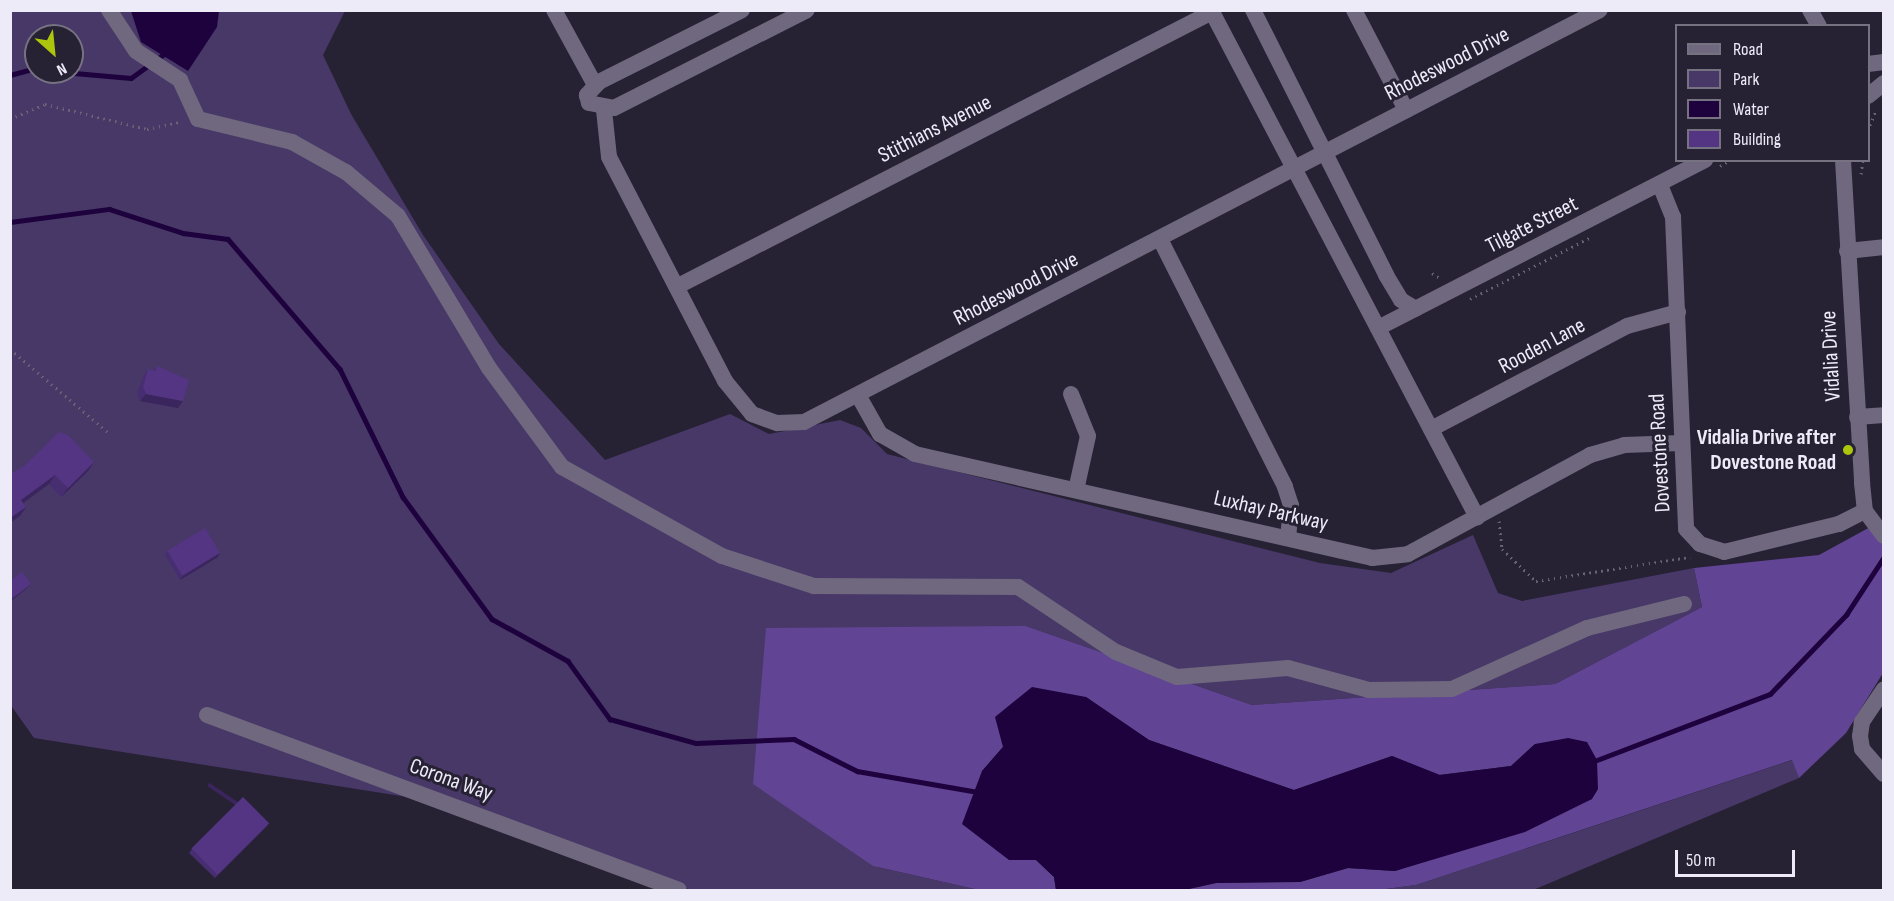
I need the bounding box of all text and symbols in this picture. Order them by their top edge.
street label: Rhodeswood Drive [1380,21,1514,107]
north arrow [24,24,84,84]
legend [1675,24,1870,162]
text: Road [1733,39,1763,60]
text: N [53,58,70,79]
text: Park [1733,69,1759,90]
street label: Stithians Avenue [874,89,996,169]
text: Water [1733,99,1769,120]
text: Building [1733,129,1781,150]
street label: Tilgate Street [1482,191,1582,259]
street label: Rhodeswood Drive [949,246,1083,332]
street label: Vidalia Drive [1815,310,1847,402]
street label: Rooden Lane [1494,312,1590,380]
street label: Dovestone Road [1644,393,1676,513]
place label: Vidalia Drive after Dovestone Road [1697,424,1836,476]
marker: Vidalia Drive after Dovestone Road [1841,443,1855,457]
street label: Luxhay Parkway [1211,485,1331,537]
street label: Corona Way [406,753,496,807]
scale bar [1678,838,1798,876]
text: 50 m [1686,850,1716,871]

